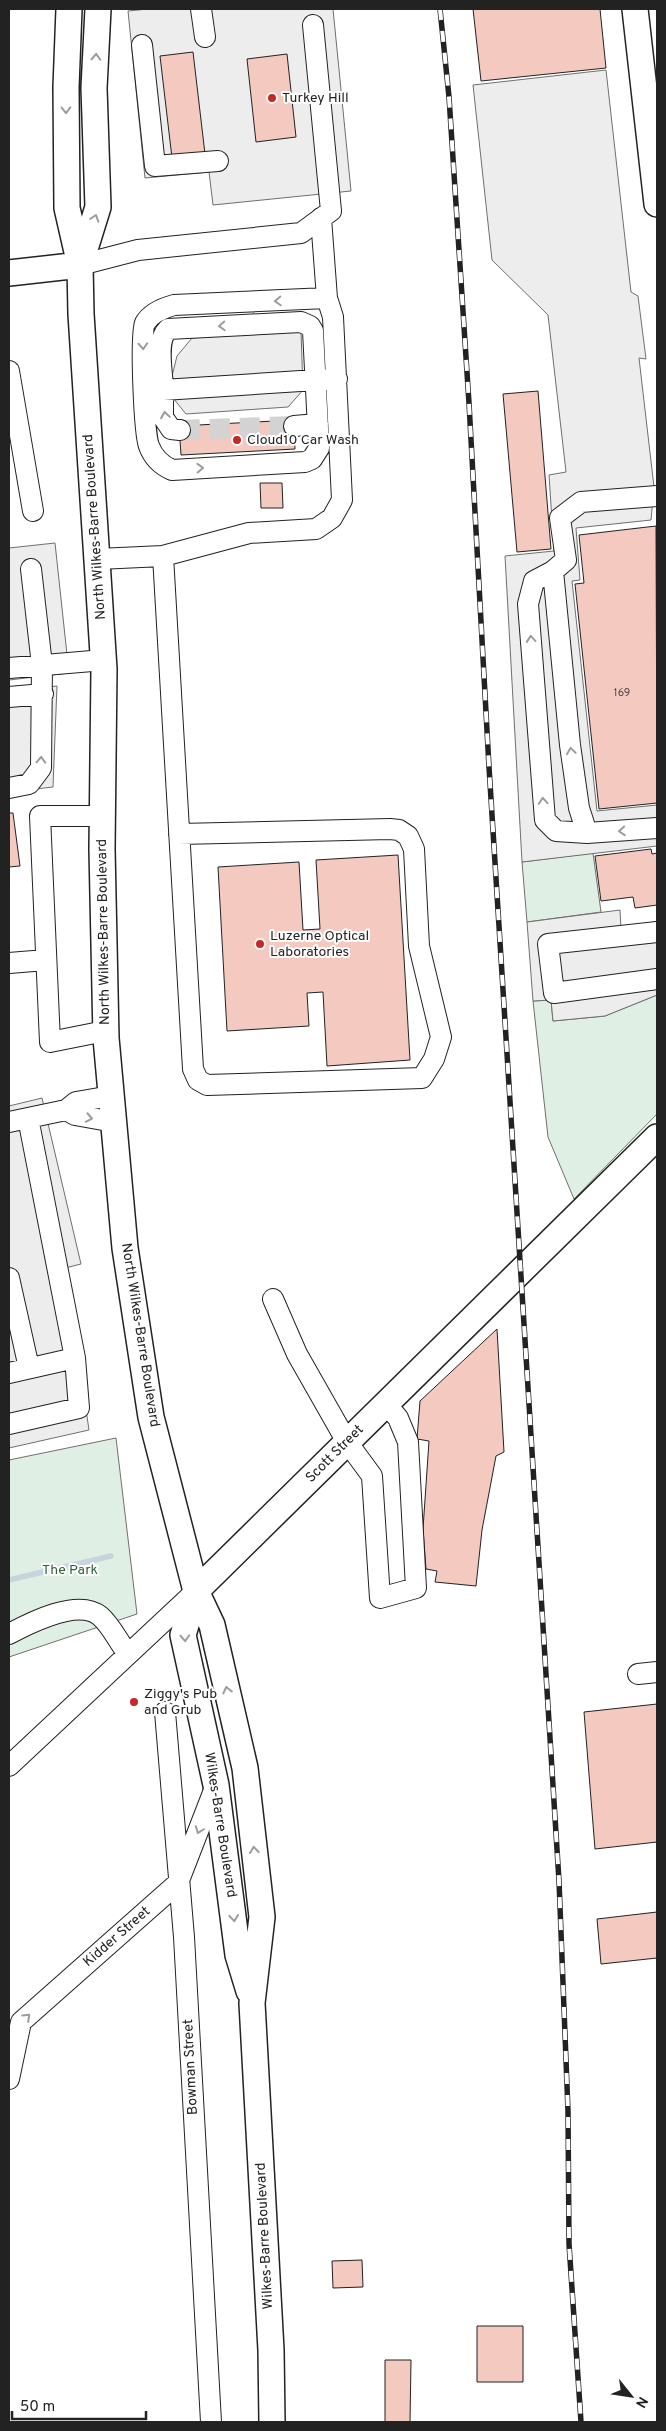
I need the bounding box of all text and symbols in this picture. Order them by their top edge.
one-way arrow [90,52,101,60]
place label: Turkey Hill [282,90,349,107]
marker: Turkey Hill [266,92,278,104]
one-way arrow [61,106,71,114]
one-way arrow [89,215,99,223]
one-way arrow [274,295,282,306]
one-way arrow [218,321,226,332]
one-way arrow [137,343,148,351]
one-way arrow [160,410,170,419]
place label: Cloud10 Car Wash [247,432,359,449]
street label: North Wilkes-Barre Boulevard [80,434,110,620]
marker: Cloud10 Car Wash [231,434,243,446]
one-way arrow [197,463,205,474]
one-way arrow [525,635,536,643]
house number: 169 [614,686,630,700]
one-way arrow [566,747,577,755]
one-way arrow [36,756,46,764]
one-way arrow [538,797,549,805]
one-way arrow [618,825,626,836]
street label: North Wilkes-Barre Boulevard [94,839,114,1025]
place label: Luzerne Optical Laboratories [270,928,369,961]
marker: Luzerne Optical Laboratories [254,938,266,950]
one-way arrow [85,1112,94,1122]
street label: North Wilkes-Barre Boulevard [117,1242,163,1428]
street label: Scott Street [302,1421,368,1487]
park label: The Park [42,1562,98,1579]
one-way arrow [179,1634,190,1642]
place label: Ziggy's Pub and Grub [144,1686,217,1719]
one-way arrow [222,1686,233,1695]
marker: Ziggy's Pub and Grub [128,1696,140,1708]
street label: Wilkes-Barre Boulevard [200,1751,240,1899]
one-way arrow [194,1825,205,1834]
one-way arrow [249,1846,260,1854]
street label: Kidder Street [80,1903,154,1971]
one-way arrow [228,1914,239,1922]
one-way arrow [22,2013,31,2022]
street label: Bowman Street [180,2019,202,2115]
street label: Wilkes-Barre Boulevard [253,2162,277,2310]
north arrow [606,2371,656,2421]
scale bar [12,2388,146,2420]
text: N [631,2393,651,2410]
text: 50 m [20,2398,55,2417]

